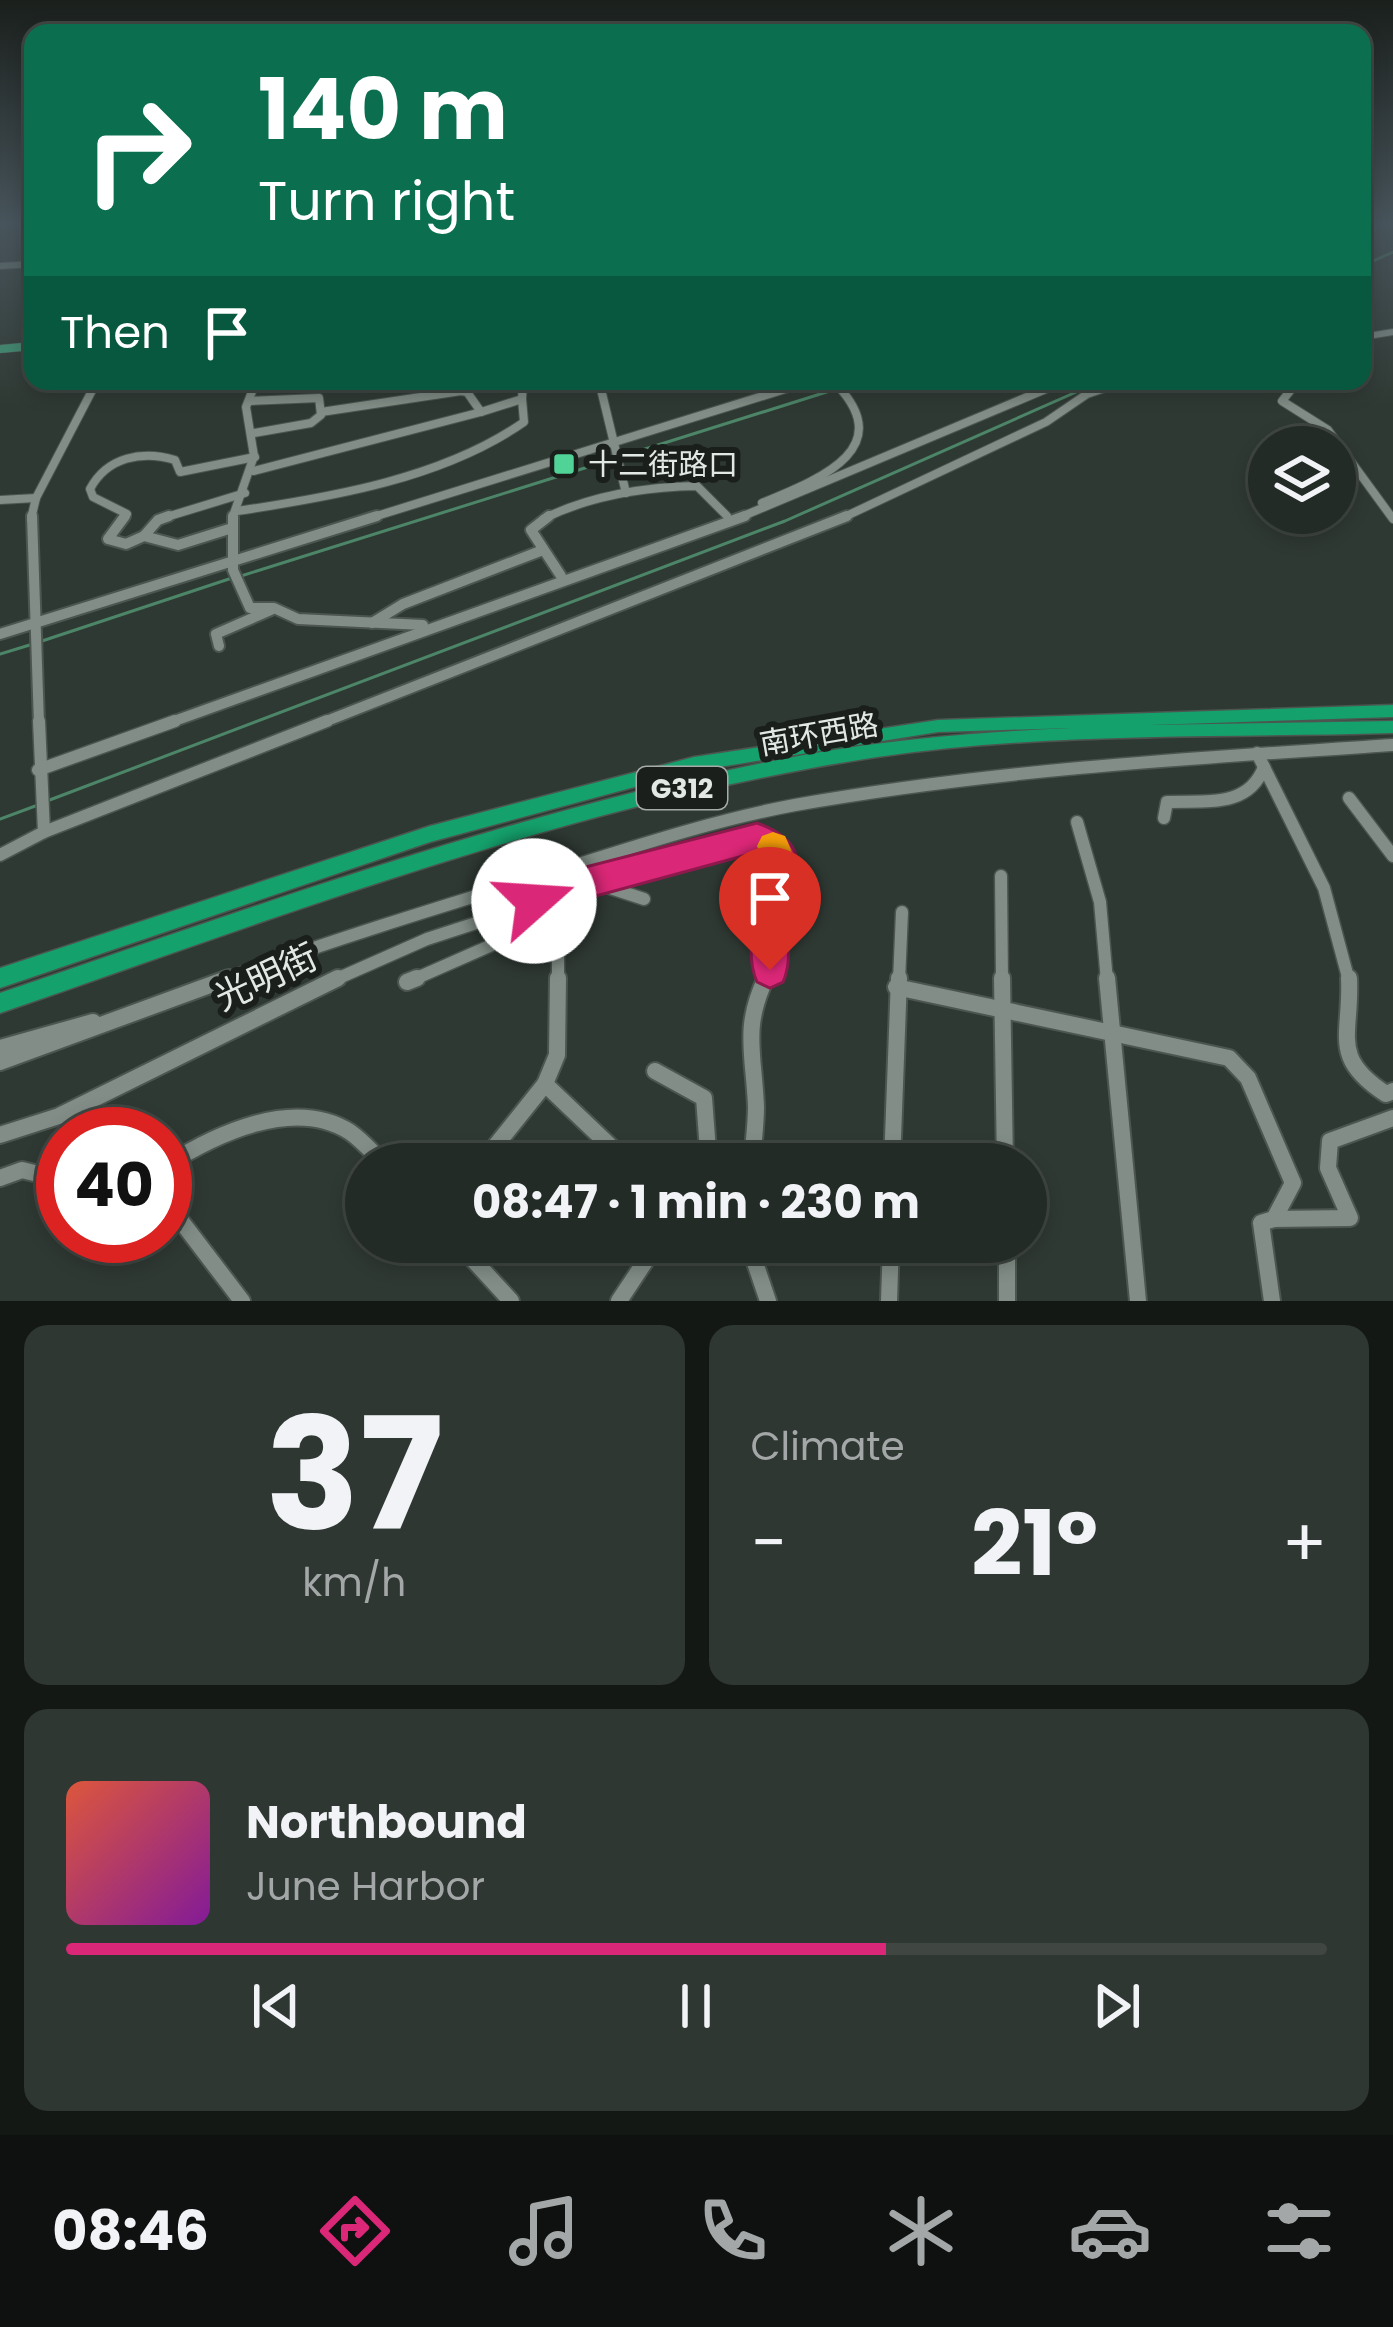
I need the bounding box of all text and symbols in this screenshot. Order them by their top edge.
text: 140 m [258,51,508,168]
icon: right [60,72,216,228]
text: Turn right [258,163,515,239]
icon: arrive [194,300,260,366]
text: Then [60,301,170,364]
map controls [1248,426,1356,534]
button: layers [1248,426,1356,534]
place label: 十二街路口 [588,443,738,486]
marker: 十二街路口 [551,451,577,477]
street label: 南环西路 [756,702,882,766]
road number: G312 [637,767,727,809]
position arrow [471,838,597,964]
pin [719,847,821,970]
icon: arrive [737,865,803,931]
street label: 光明街 [206,931,326,1023]
speed limit sign: 40 [36,1107,192,1263]
text: 08:47 · 1 min · 230 m [472,1171,920,1234]
text: 37 [265,1365,443,1584]
text: Climate [751,1419,905,1474]
text: 21° [971,1480,1098,1607]
text: − [751,1497,787,1589]
text: + [1282,1497,1327,1589]
text: km/h [302,1555,406,1610]
text: Northbound [246,1791,527,1854]
text: June Harbor [246,1859,485,1914]
icon: previous [243,1973,309,2039]
icon: pause [663,1973,729,2039]
icon: next [1084,1973,1150,2039]
icon: directions [313,2189,397,2273]
icon: music [502,2189,586,2273]
icon: phone [691,2189,775,2273]
icon: climate [879,2189,963,2273]
icon: car [1068,2189,1152,2273]
icon: filters [1257,2189,1341,2273]
text: 08:46 [52,2193,209,2269]

